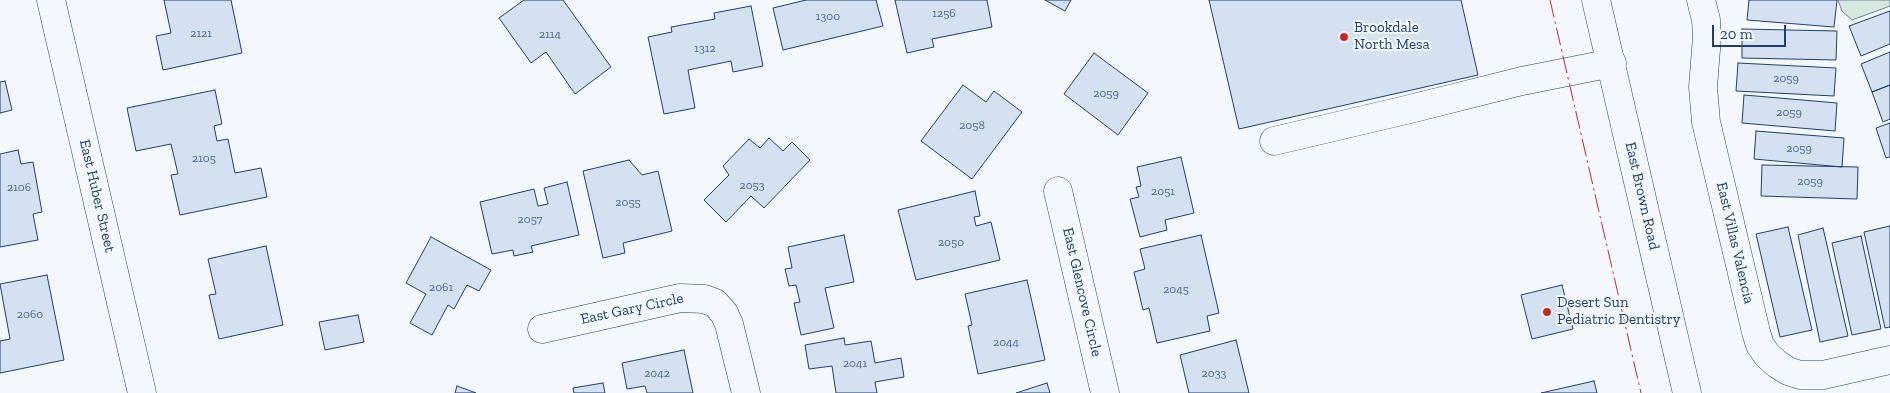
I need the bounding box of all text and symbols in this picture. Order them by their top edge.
house number: 1256 [932,7,956,21]
house number: 1300 [816,10,840,24]
scale bar [1715,15,1789,47]
place label: Brookdale North Mesa [1354,19,1430,54]
text: 20 m [1720,25,1753,43]
house number: 2121 [190,27,212,41]
house number: 2114 [539,28,561,42]
marker: Brookdale North Mesa [1338,31,1350,43]
house number: 1312 [694,42,716,56]
house number: 2059 [1773,72,1799,86]
house number: 2059 [1093,87,1119,101]
house number: 2059 [1776,106,1802,120]
house number: 2058 [959,119,985,133]
street label: East Huber Street [75,138,119,254]
street label: East Brown Road [1621,140,1663,252]
house number: 2059 [1786,142,1812,156]
house number: 2105 [192,152,216,166]
house number: 2059 [1797,175,1823,189]
house number: 2053 [739,179,765,193]
street label: East Villas Valencia [1712,180,1758,306]
house number: 2106 [7,181,31,195]
house number: 2051 [1151,185,1175,199]
house number: 2055 [615,196,641,210]
house number: 2057 [518,213,542,227]
street label: East Glencove Circle [1058,226,1106,358]
house number: 2050 [938,236,964,250]
house number: 2061 [429,281,453,295]
house number: 2045 [1163,283,1189,297]
street label: East Gary Circle [579,289,685,329]
place label: Desert Sun Pediatric Dentistry [1557,294,1680,329]
marker: Desert Sun Pediatric Dentistry [1541,306,1553,318]
house number: 2060 [17,308,43,322]
house number: 2044 [993,336,1019,350]
house number: 2041 [843,357,867,371]
house number: 2042 [644,367,670,381]
house number: 2033 [1202,367,1226,381]

